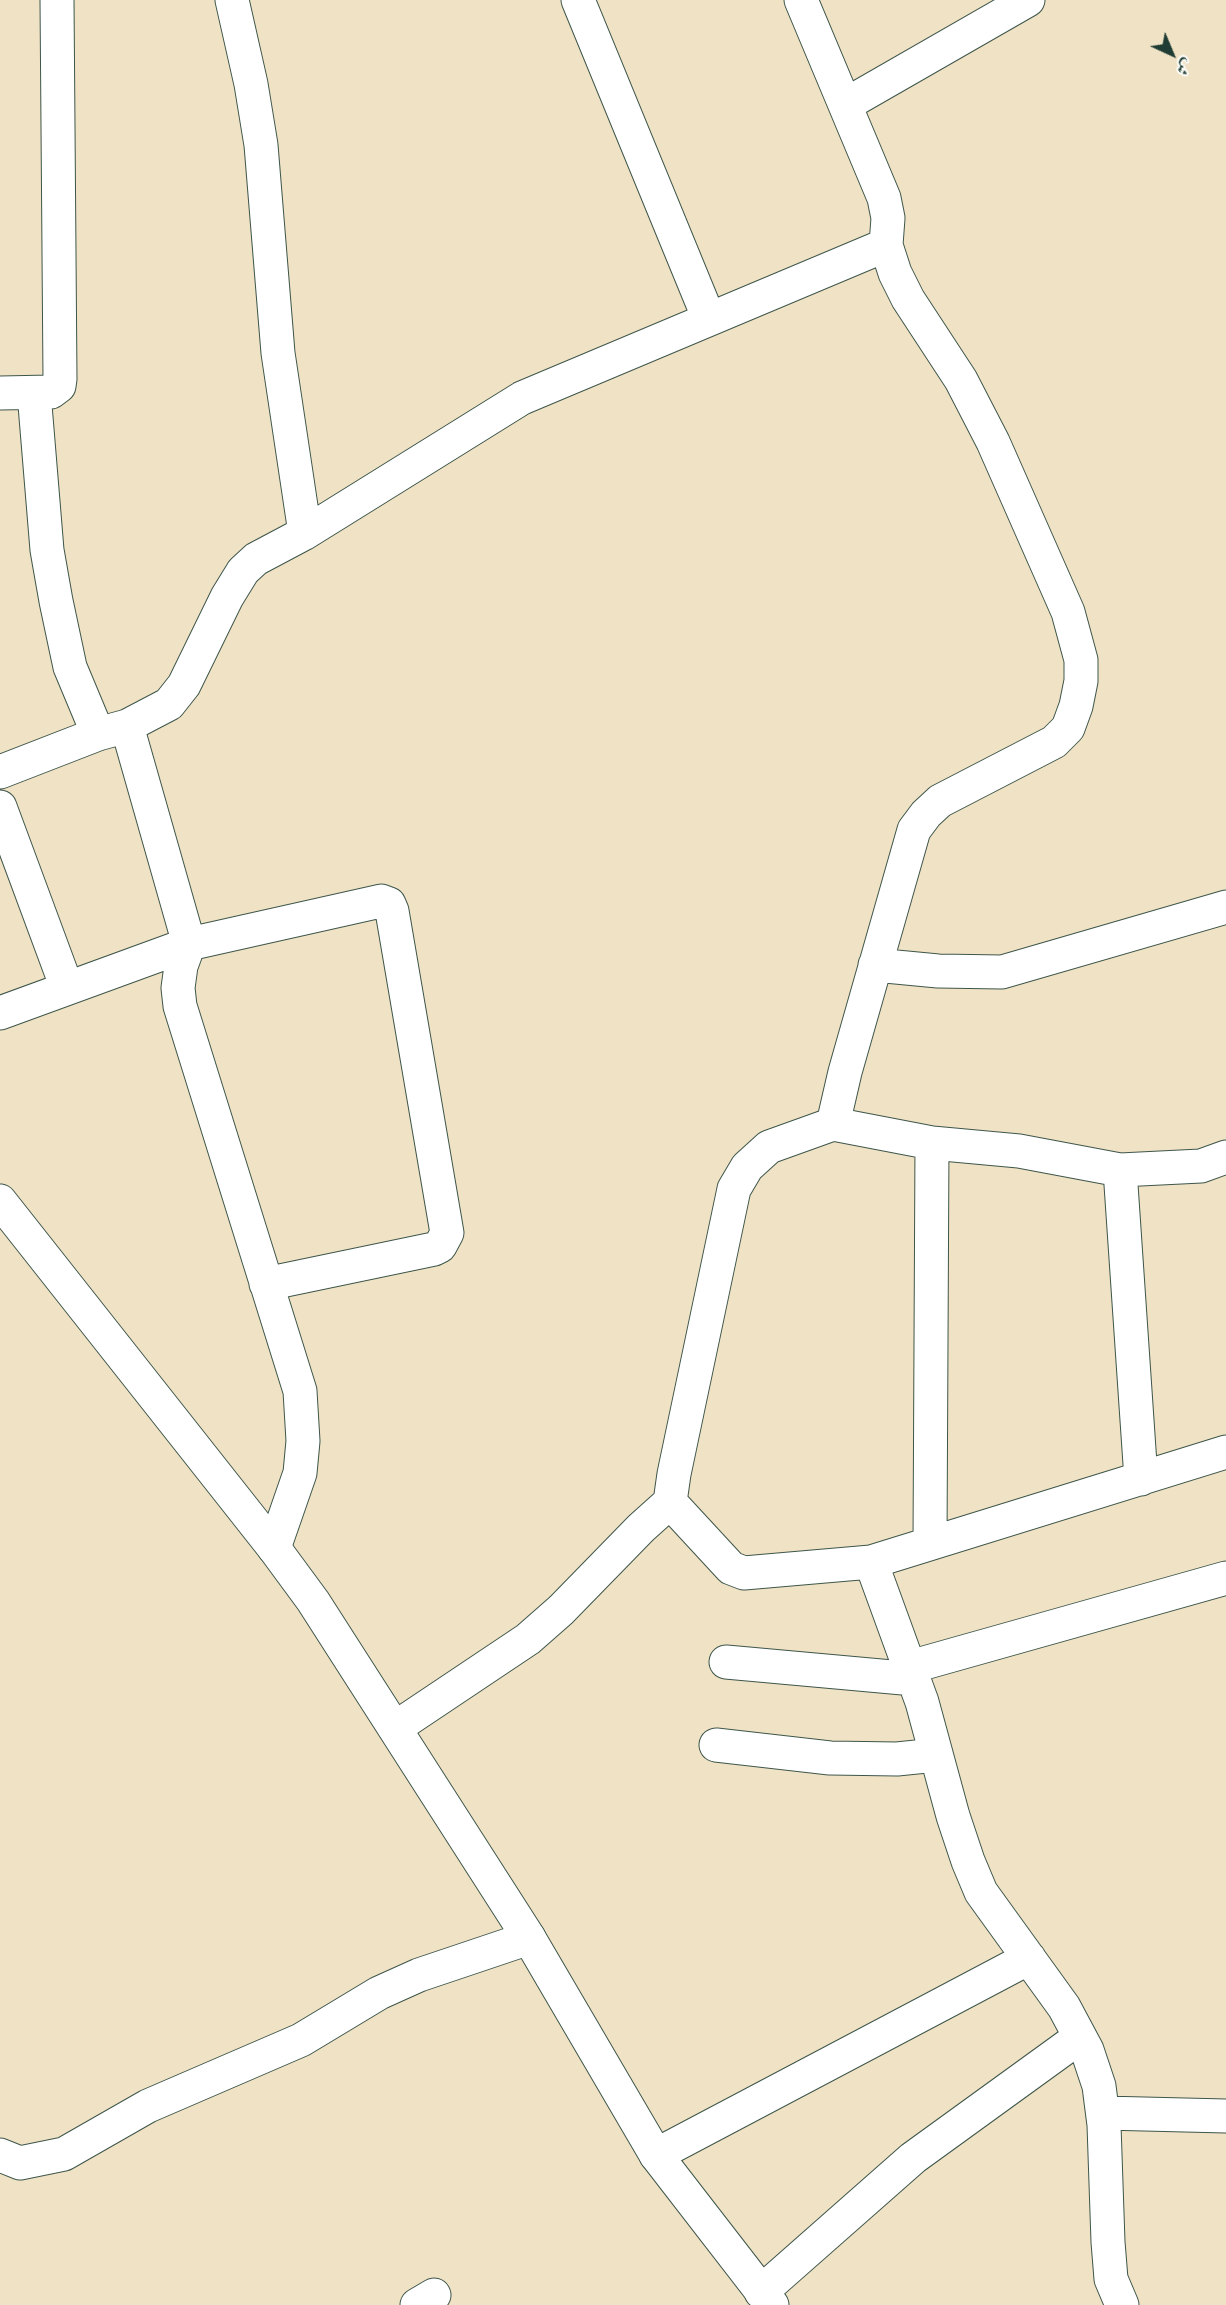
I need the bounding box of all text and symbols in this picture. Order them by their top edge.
north arrow [1142,24,1202,84]
text: ش [1172,54,1197,80]

